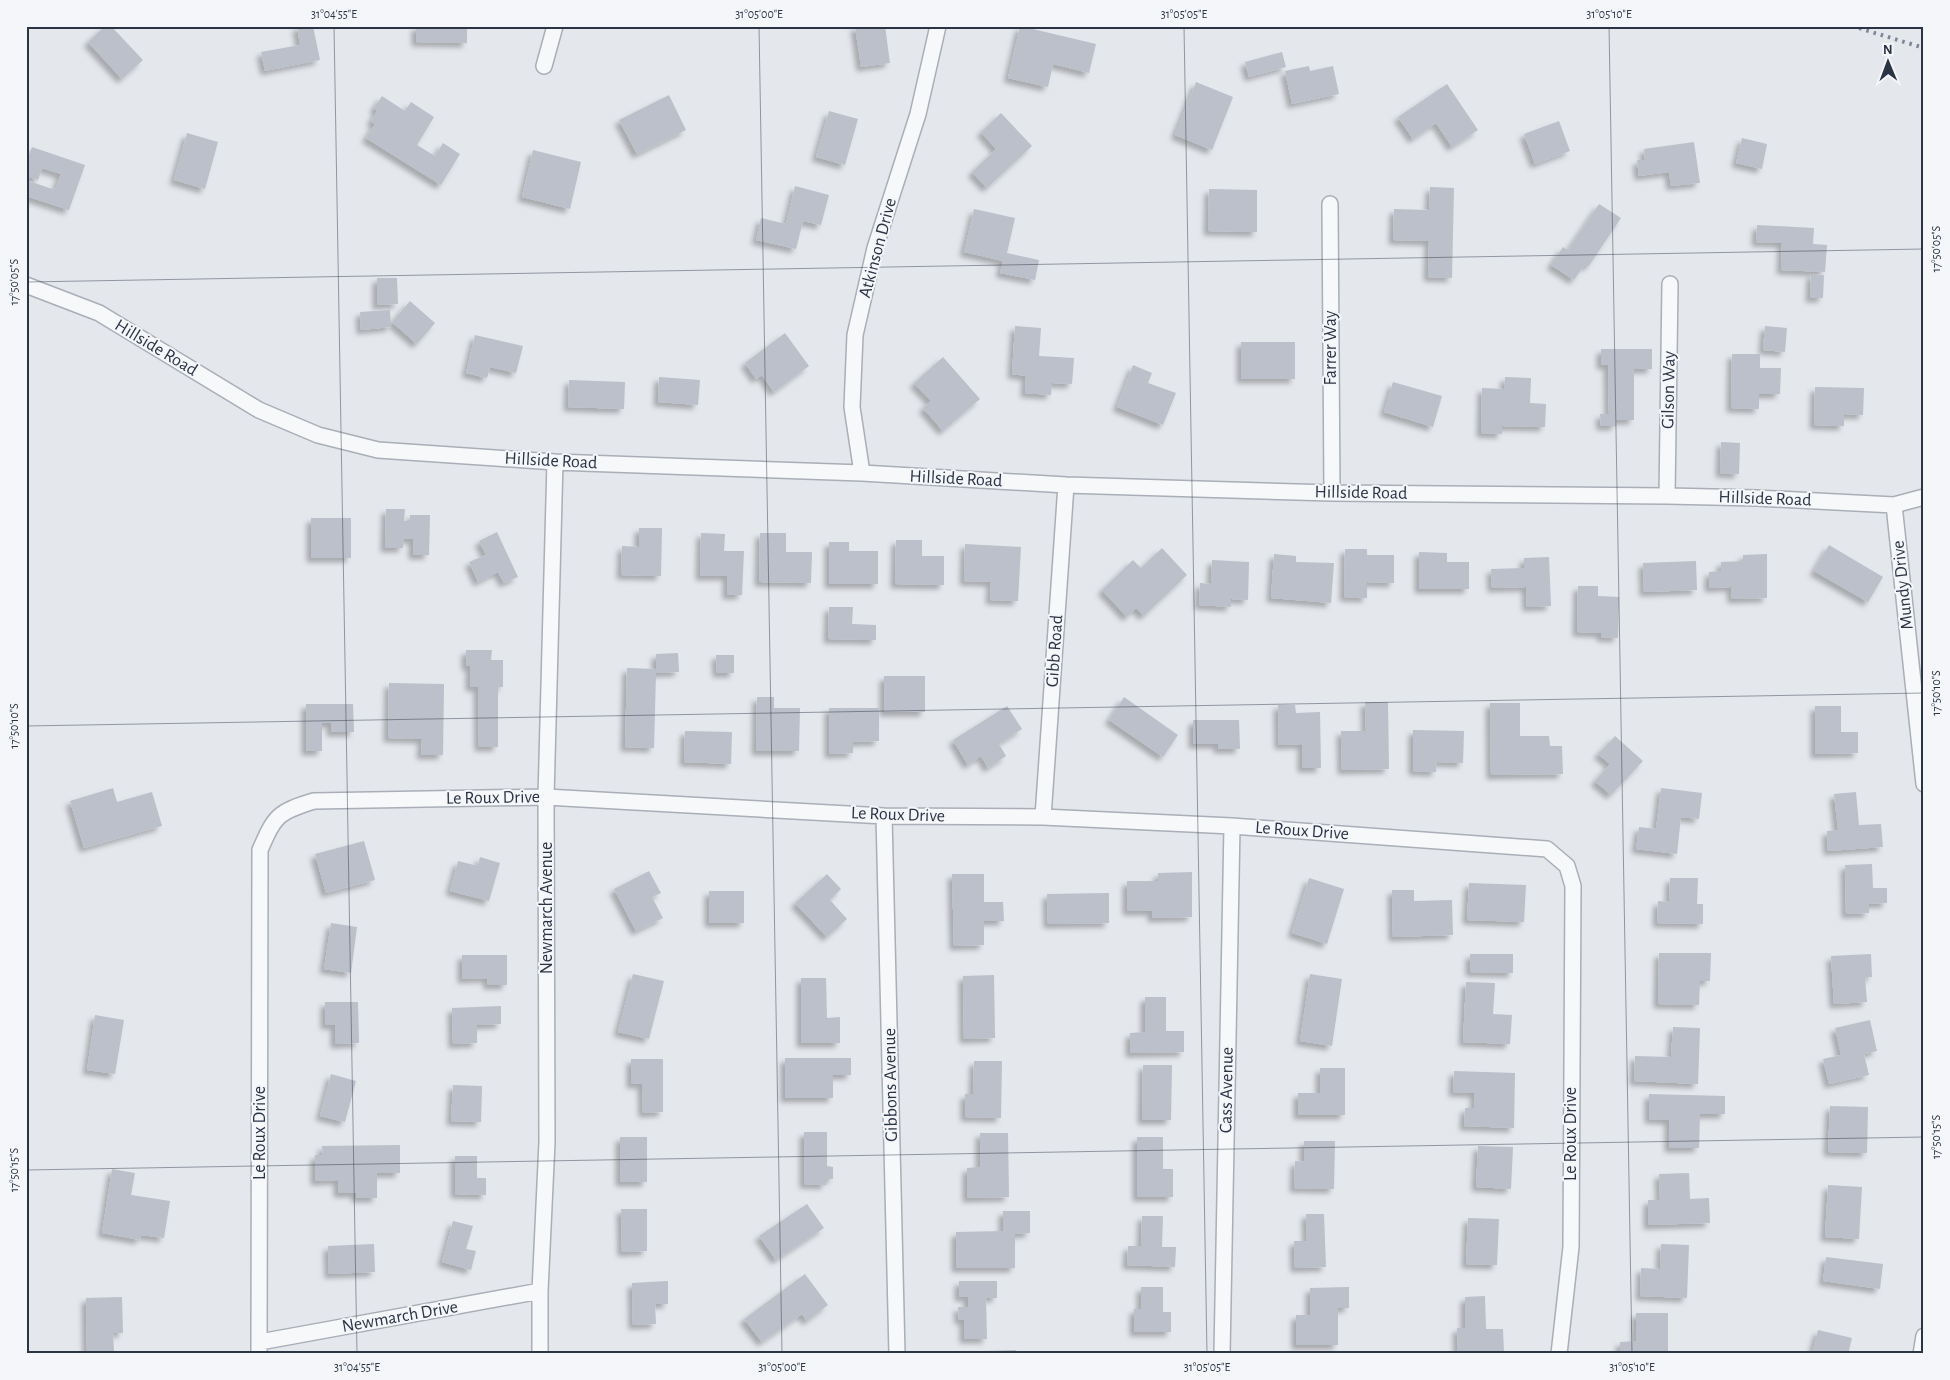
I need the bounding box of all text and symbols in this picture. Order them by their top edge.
text: 31°04'55"E [311,8,357,20]
text: 31°05'00"E [735,8,783,20]
text: 31°05'05"E [1161,8,1207,20]
text: 31°05'10"E [1586,8,1632,20]
north arrow [1862,38,1912,88]
text: N [1883,43,1893,57]
street label: Atkinson Drive [856,196,900,300]
text: 17°50'05"S [1930,225,1942,272]
text: 17°50'05"S [8,258,20,305]
street label: Farrer Way [1322,310,1340,386]
street label: Hillside Road [112,316,200,380]
street label: Gilson Way [1659,351,1679,429]
street label: Hillside Road [504,450,598,472]
street label: Hillside Road [909,468,1003,490]
street label: Hillside Road [1314,483,1408,503]
street label: Hillside Road [1718,488,1812,510]
street label: Mundy Drive [1889,540,1917,630]
street label: Gibb Road [1043,614,1067,688]
text: 17°50'10"S [1930,670,1942,716]
text: 17°50'10"S [8,703,20,749]
street label: Le Roux Drive [446,788,540,808]
street label: Le Roux Drive [851,804,945,826]
street label: Le Roux Drive [1254,819,1350,843]
street label: Newmarch Avenue [538,842,556,974]
street label: Gibbons Avenue [881,1028,901,1142]
street label: Cass Avenue [1217,1047,1237,1133]
street label: Le Roux Drive [251,1086,269,1180]
street label: Le Roux Drive [1562,1087,1580,1181]
text: 17°50'15"S [1930,1115,1942,1159]
text: 17°50'15"S [8,1148,20,1192]
street label: Newmarch Drive [341,1298,459,1336]
text: 31°04'55"E [334,1361,380,1373]
text: 31°05'00"E [758,1361,806,1373]
text: 31°05'05"E [1184,1361,1230,1373]
text: 31°05'10"E [1609,1361,1655,1373]

